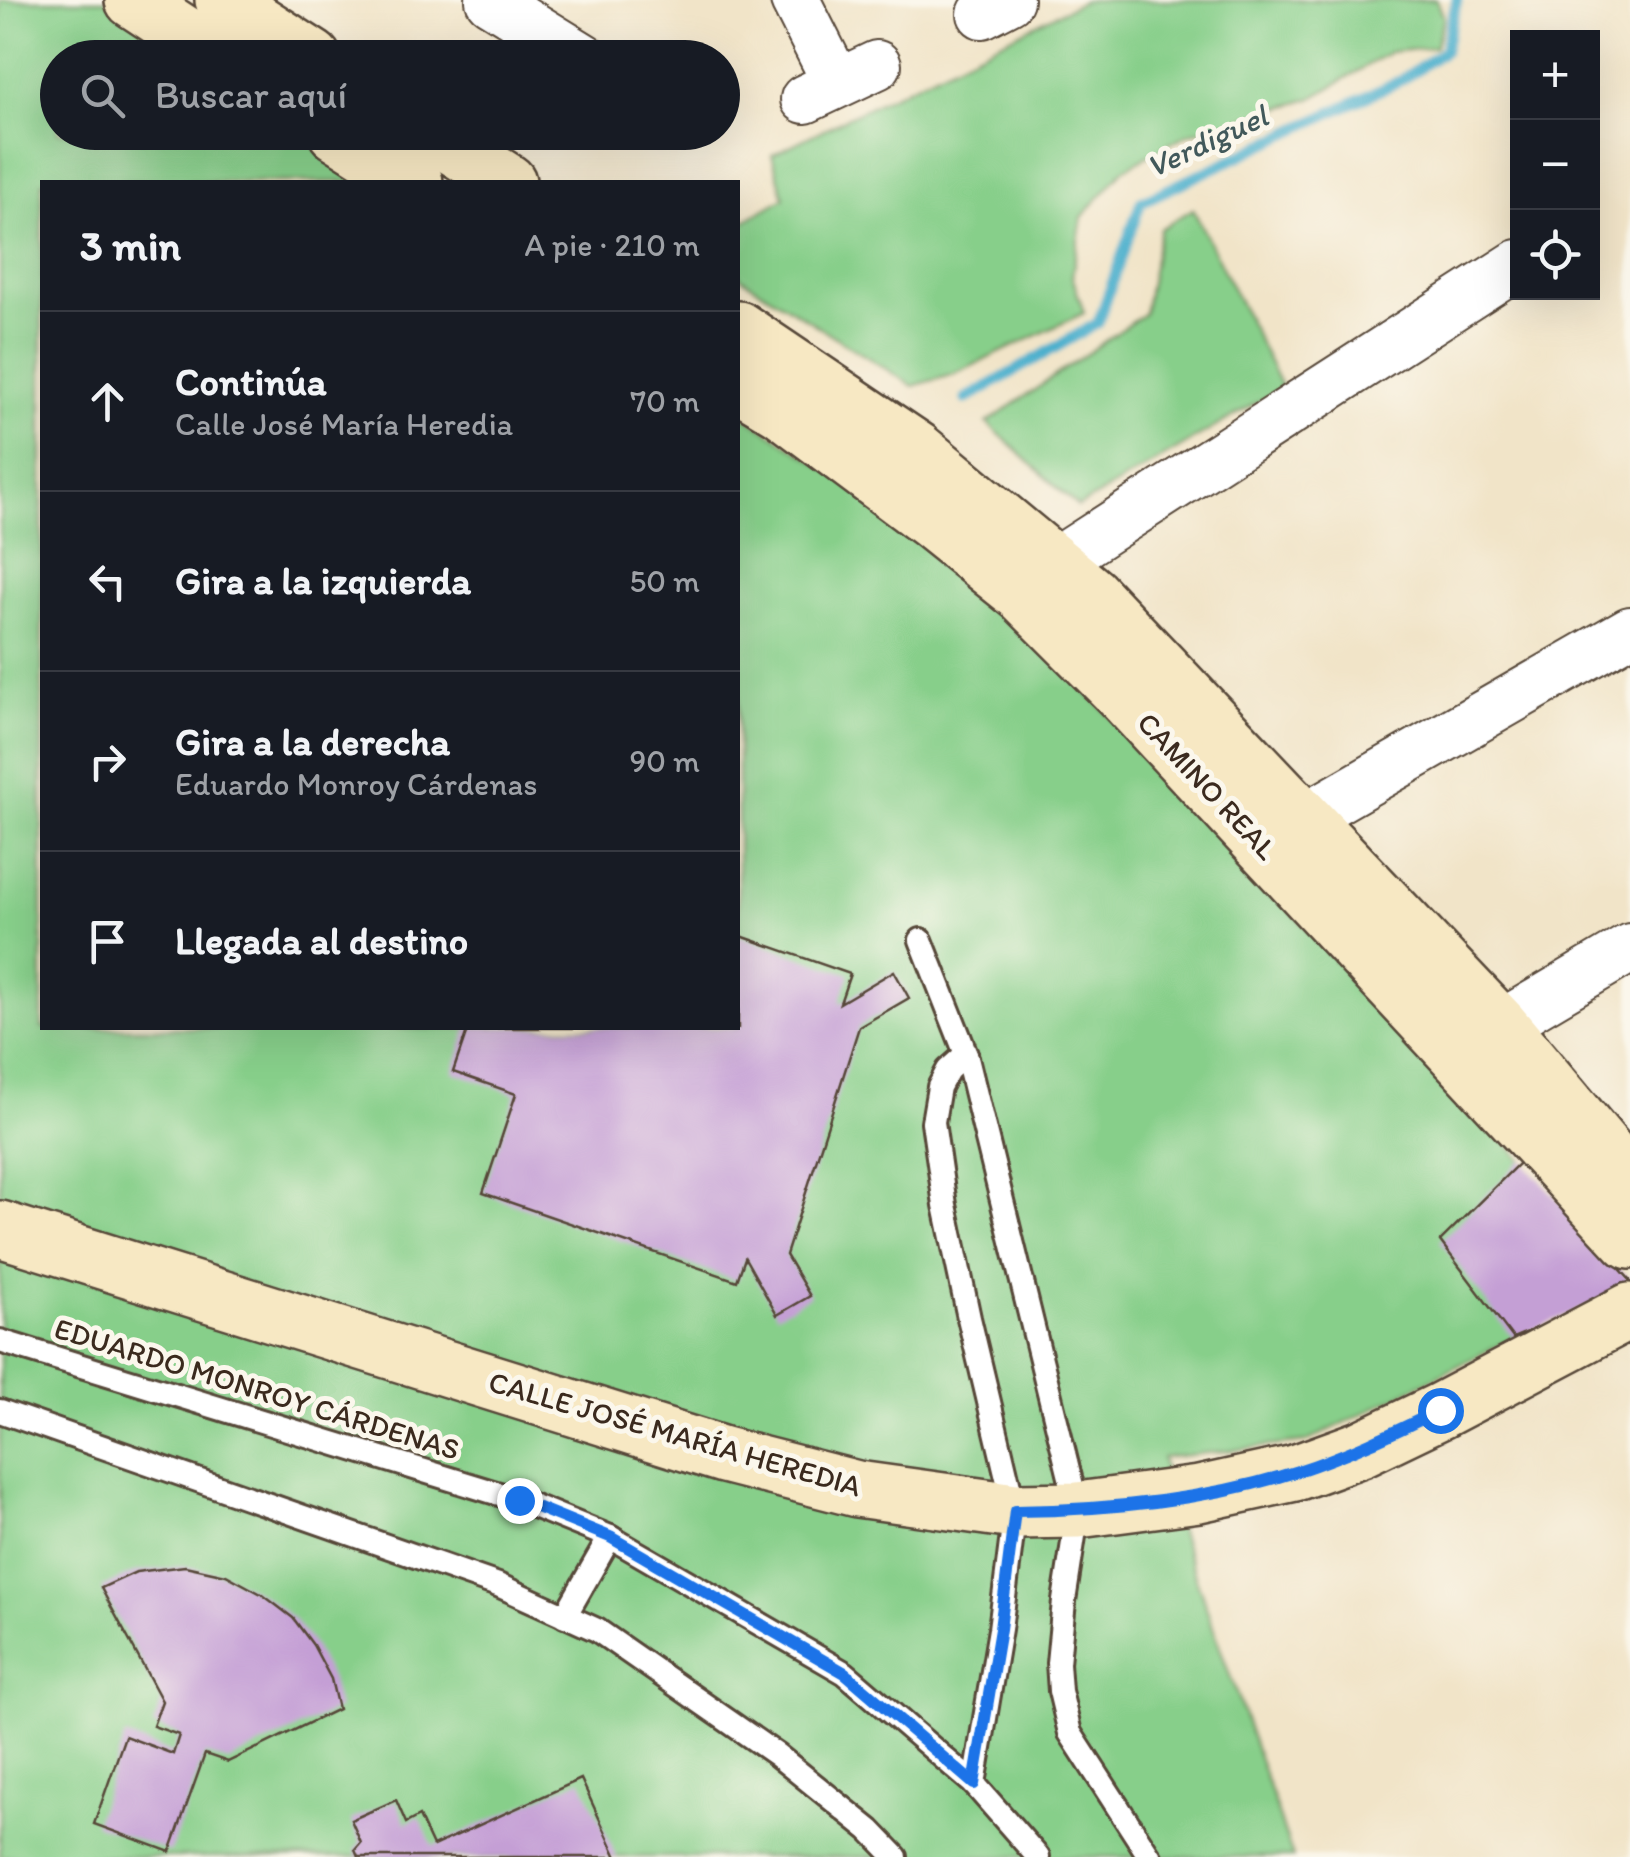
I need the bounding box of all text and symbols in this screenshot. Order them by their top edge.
map controls [1510,30,1600,300]
button: + [1510,30,1600,120]
search box [40,40,740,150]
icon: search [75,68,130,123]
text: Buscar aquí [155,72,347,118]
water label: Verdiguel [1140,96,1275,186]
button: − [1510,120,1600,210]
button: locate [1510,210,1600,300]
text: 3 min [80,220,181,271]
text: A pie · 210 m [524,226,700,264]
text: Continúa [175,359,327,405]
icon: ahead [80,374,135,429]
text: 70 m [630,382,700,420]
text: Calle José María Heredia [175,405,513,443]
icon: left [80,554,135,609]
text: Gira a la izquierda [175,558,471,604]
text: 50 m [629,562,700,600]
street label: CAMINO REAL [1130,704,1285,867]
text: Gira a la derecha [175,719,450,765]
icon: right [80,734,135,789]
text: 90 m [629,742,700,780]
text: Eduardo Monroy Cárdenas [175,765,537,803]
icon: arrive [80,914,135,969]
text: Llegada al destino [175,918,468,964]
street label: EDUARDO MONROY CÁRDENAS [50,1309,464,1468]
street label: CALLE JOSÉ MARÍA HEREDIA [485,1363,866,1505]
route start [1418,1388,1464,1434]
route end [497,1478,543,1524]

